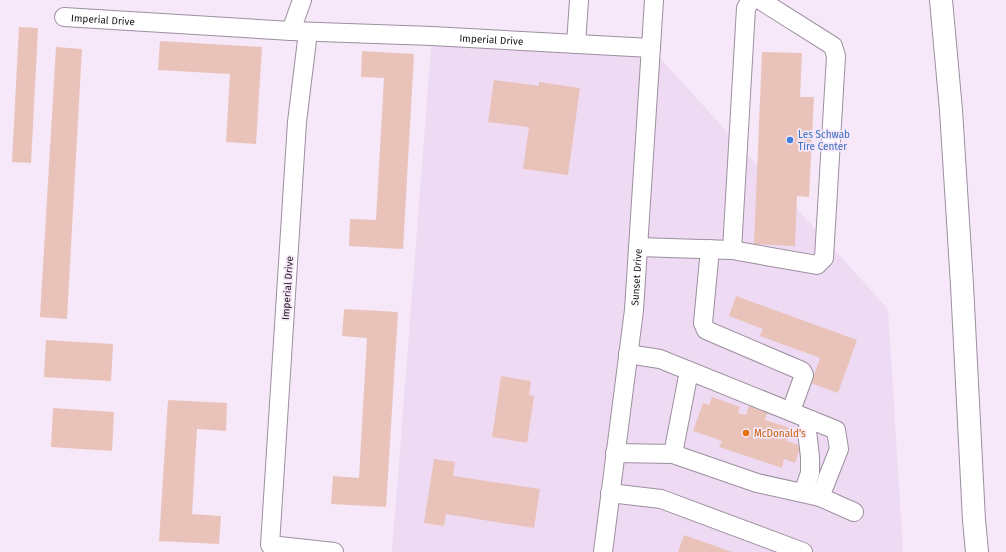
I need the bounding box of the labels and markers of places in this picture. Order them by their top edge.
place label: Les Schwab Tire Center [798,129,850,153]
marker: Les Schwab Tire Center [785,135,795,145]
marker: McDonald's [741,428,751,438]
place label: McDonald's [754,428,806,440]

